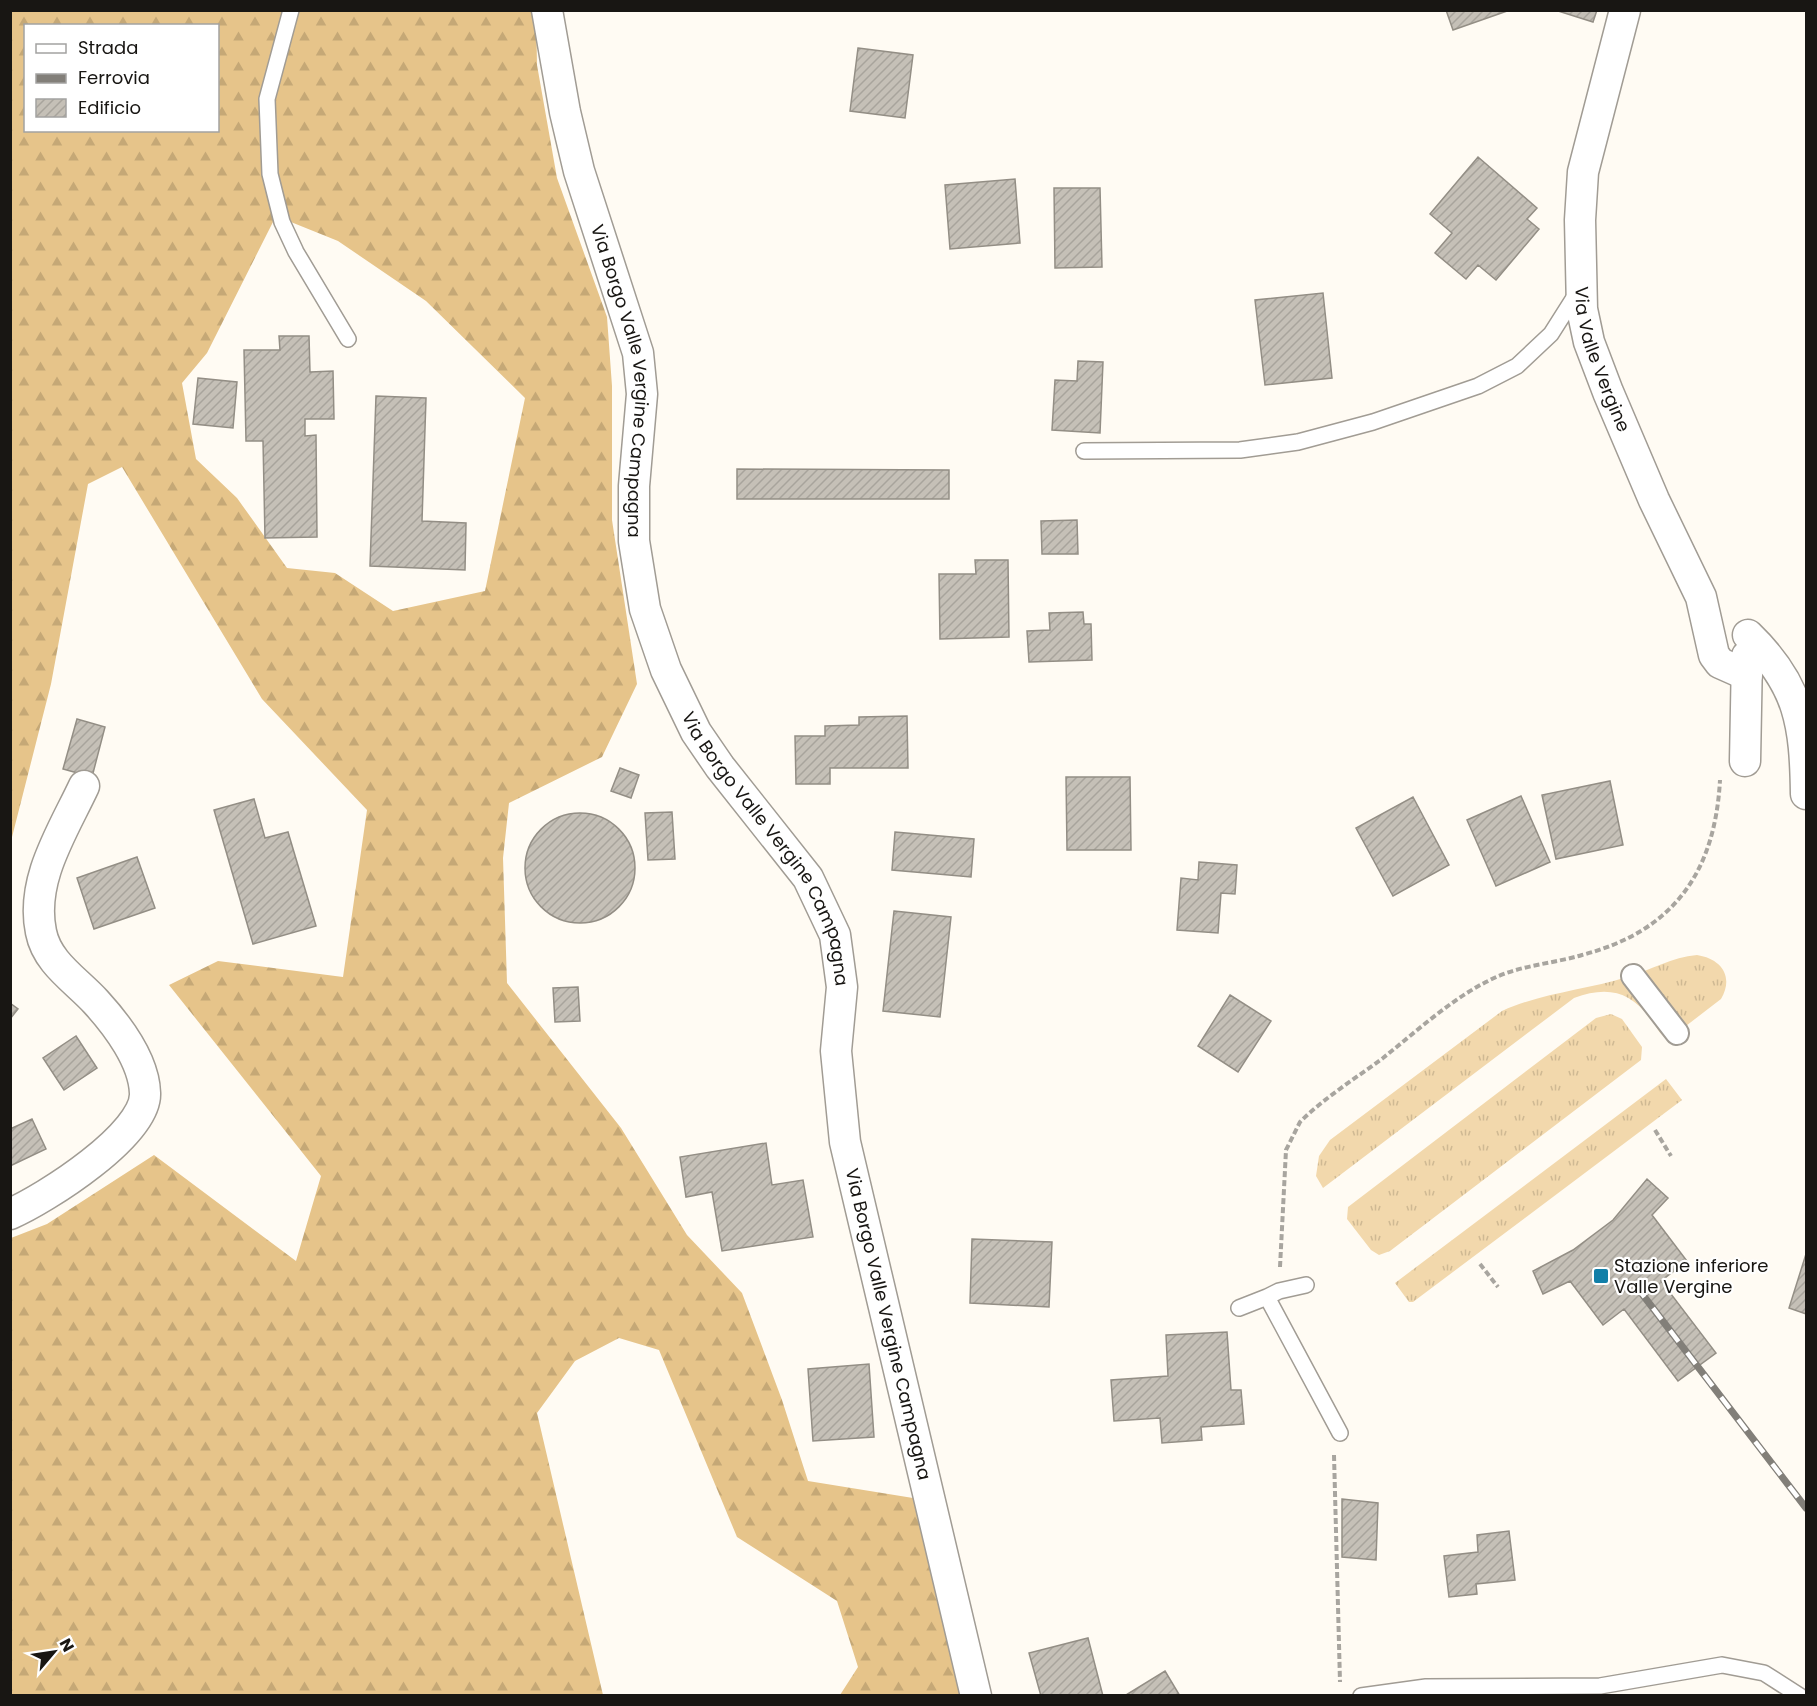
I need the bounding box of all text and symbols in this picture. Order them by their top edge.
legend [24,24,219,132]
text: Strada [78,35,138,60]
text: Ferrovia [78,65,150,90]
text: Edificio [78,95,141,120]
street label: Via Borgo Valle Vergine Campagna [585,221,655,538]
street label: Via Valle Vergine [1569,286,1637,436]
street label: Via Borgo Valle Vergine Campagna [676,707,855,987]
street label: Via Borgo Valle Vergine Campagna [840,1166,938,1483]
place label: Stazione inferiore Valle Vergine [1614,1253,1768,1299]
marker: Stazione inferiore Valle Vergine [1592,1267,1610,1285]
north arrow [24,1622,84,1682]
text: N [54,1634,80,1656]

